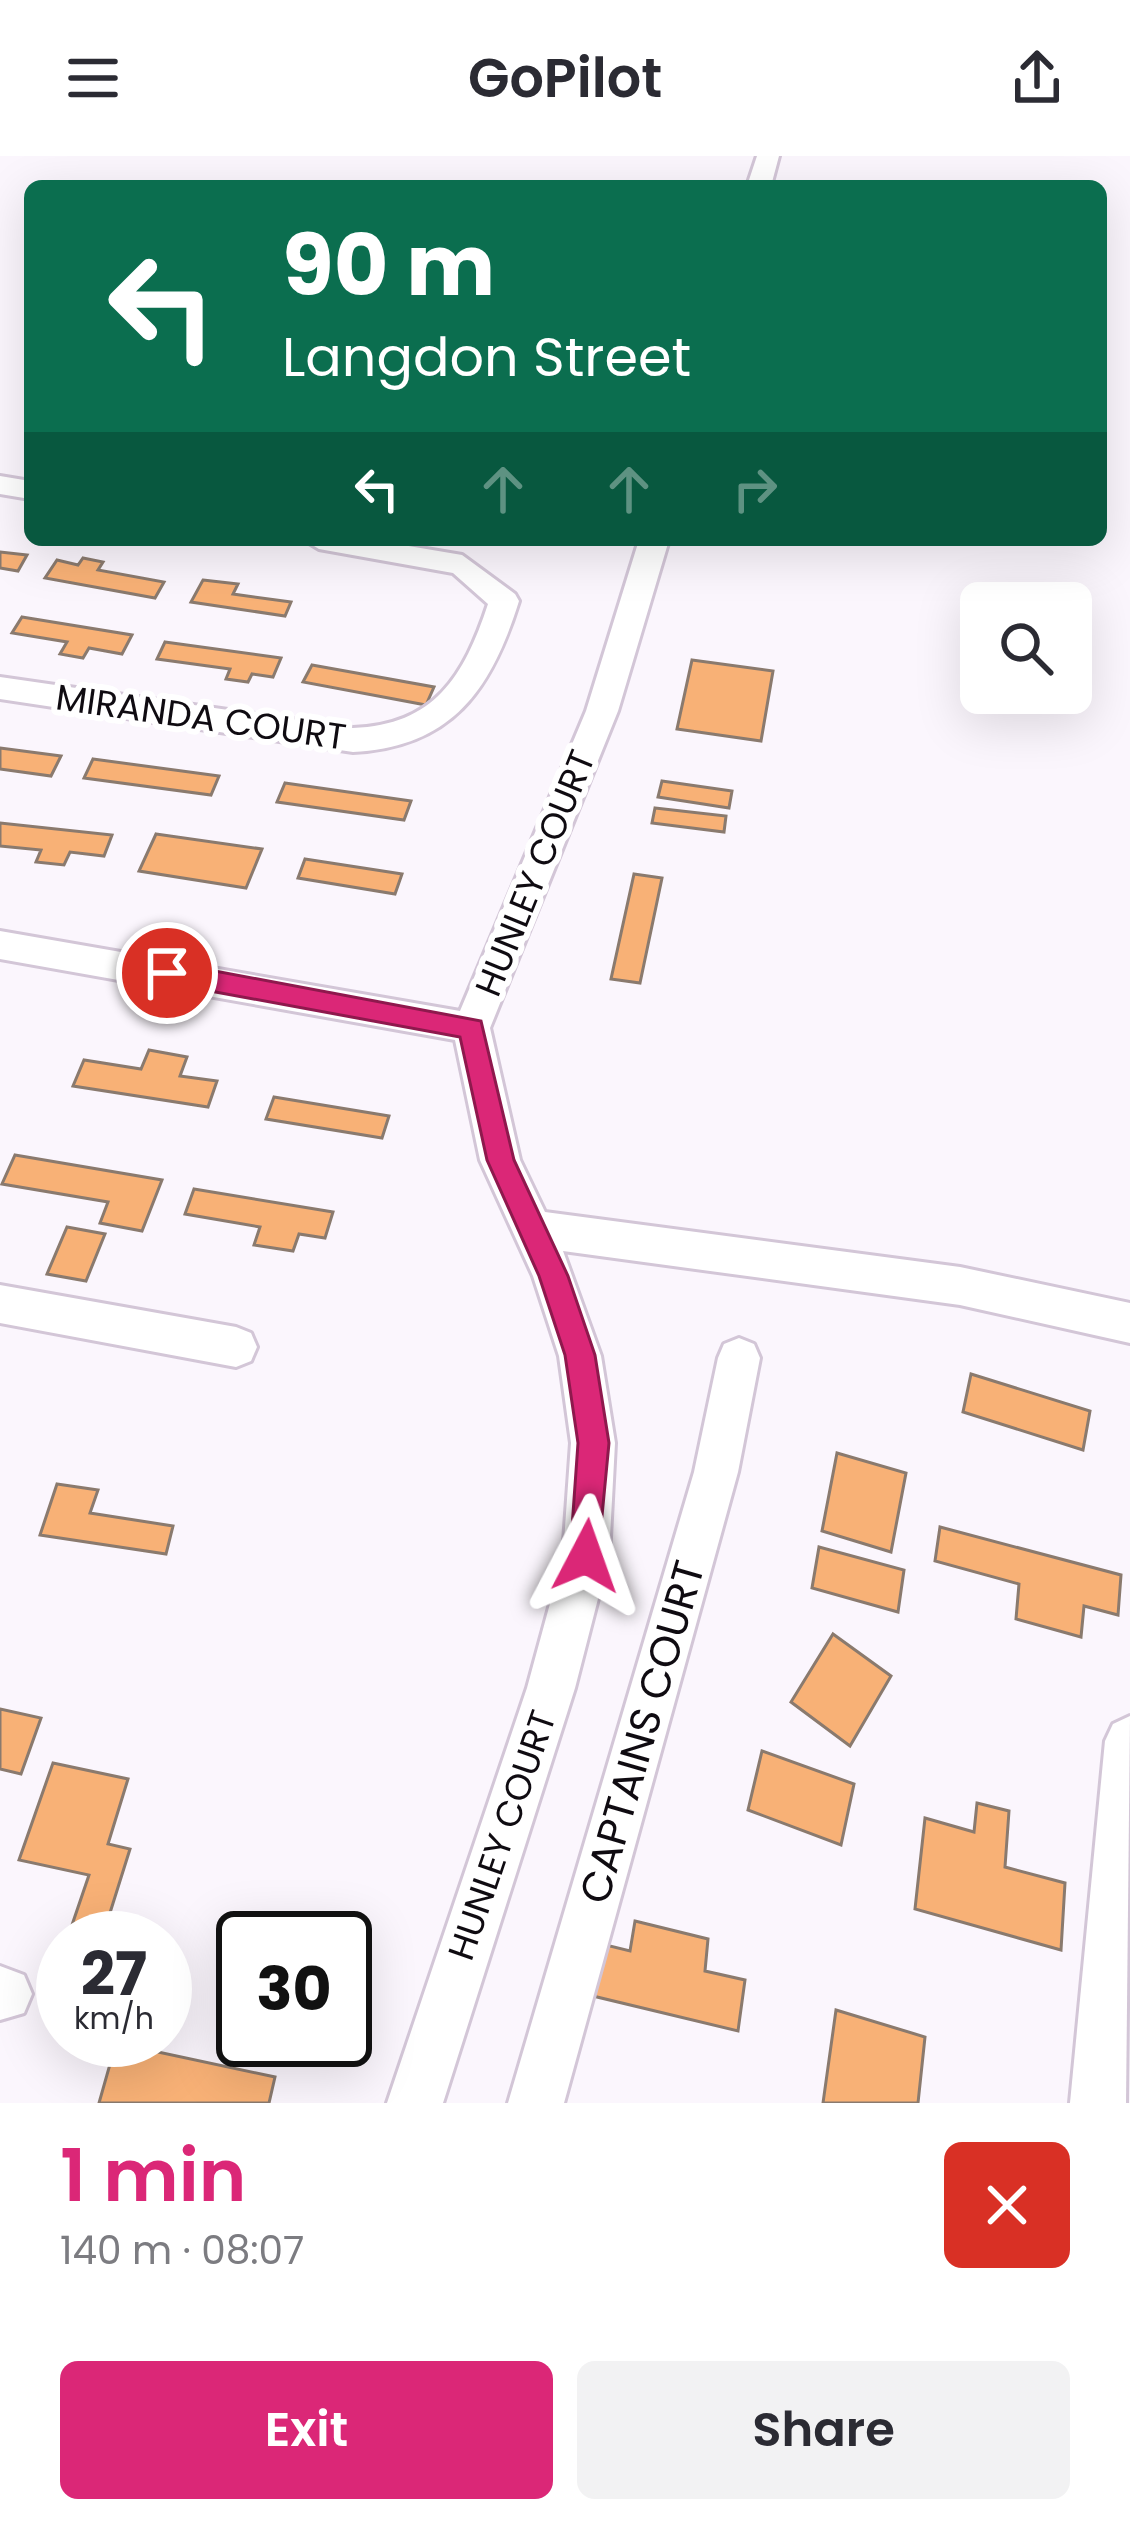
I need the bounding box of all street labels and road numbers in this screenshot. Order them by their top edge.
street label: MIRANDA COURT [53,671,349,763]
street label: HUNLEY COURT [462,742,608,1004]
street label: CAPTAINS COURT [565,1554,719,1910]
street label: HUNLEY COURT [435,1703,569,1967]

